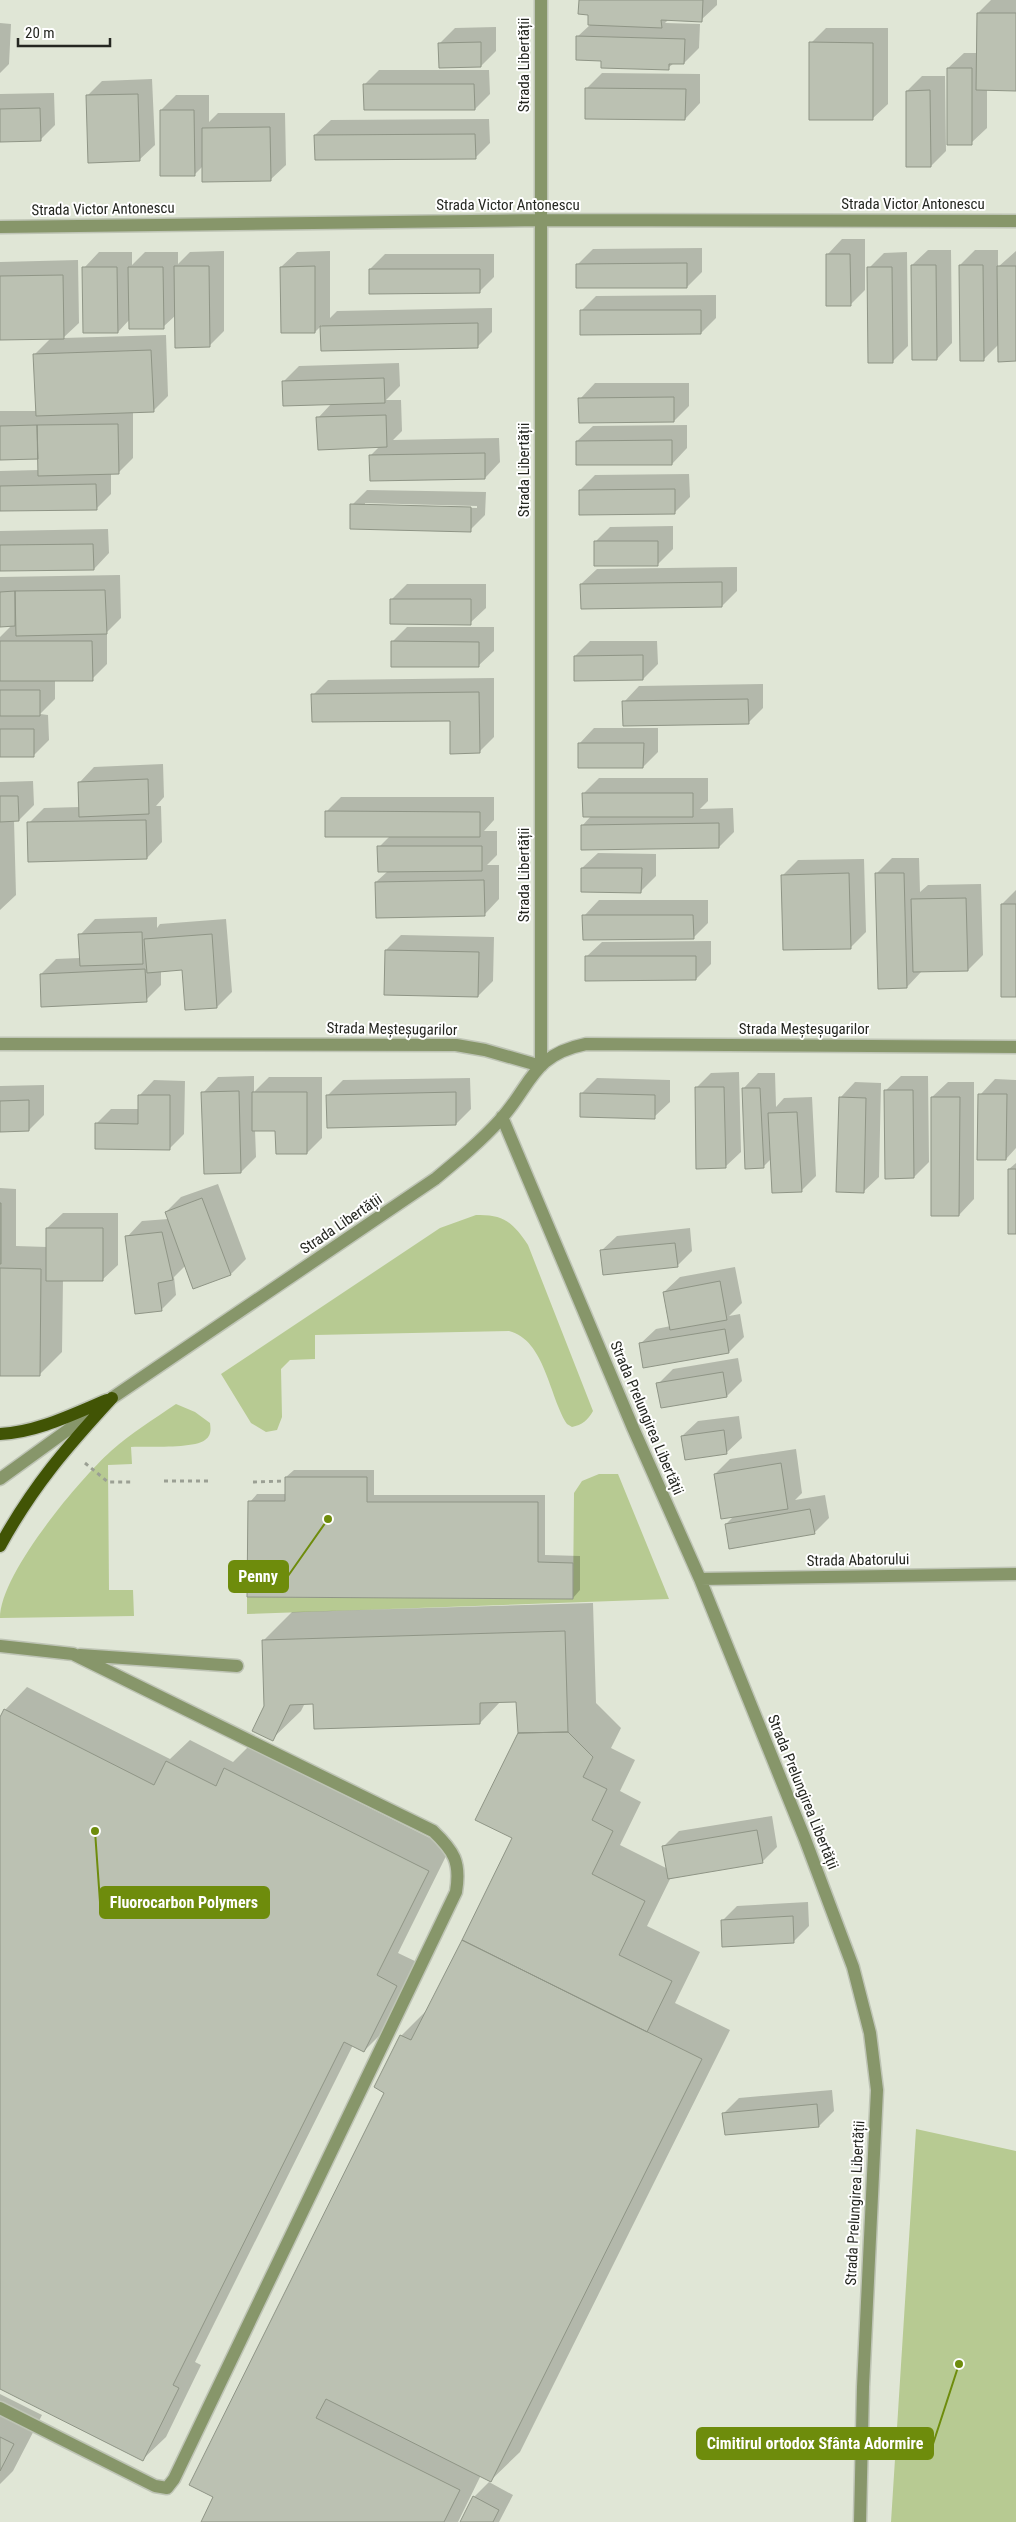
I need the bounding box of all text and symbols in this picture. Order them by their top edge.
scale bar [18,15,110,47]
street label: Strada Libertății [515,18,533,112]
text: 20 m [25,24,55,42]
street label: Strada Victor Antonescu [841,195,985,213]
street label: Strada Victor Antonescu [436,196,580,214]
street label: Strada Victor Antonescu [31,199,175,219]
street label: Strada Libertății [515,423,533,517]
street label: Strada Libertății [515,828,533,922]
street label: Strada Meșteșugarilor [327,1019,458,1039]
street label: Strada Meșteșugarilor [739,1020,870,1038]
street label: Strada Libertății [297,1190,385,1258]
street label: Strada Prelungirea Libertății [606,1338,688,1498]
street label: Strada Abatorului [806,1550,910,1570]
callout: Penny [229,1561,288,1592]
text: Penny [238,1567,278,1586]
street label: Strada Prelungirea Libertății [764,1712,842,1872]
callout: Fluorocarbon Polymers [100,1887,269,1918]
text: Fluorocarbon Polymers [110,1893,258,1912]
street label: Strada Prelungirea Libertății [842,2120,868,2286]
callout: Cimitirul ortodox Sfânta Adormire [697,2428,933,2459]
text: Cimitirul ortodox Sfânta Adormire [707,2434,924,2453]

